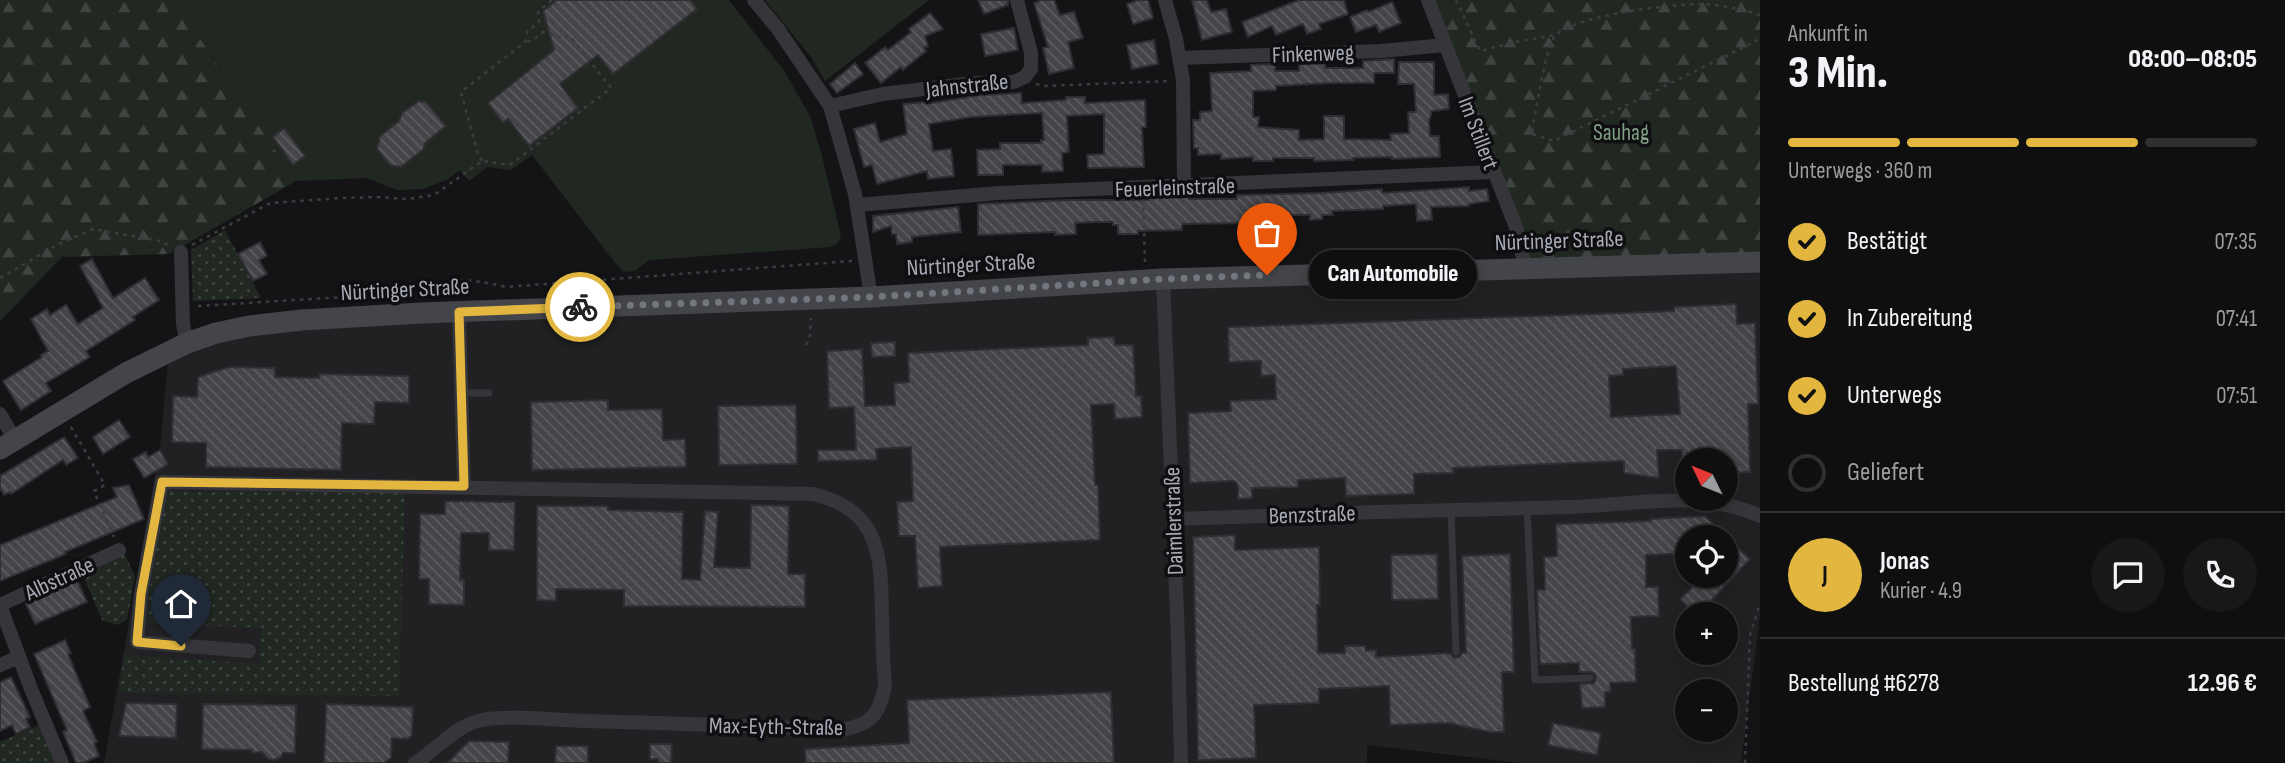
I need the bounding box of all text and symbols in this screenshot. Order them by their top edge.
text: Ankunft in [1788,20,1868,48]
street label: Finkenweg [1272,39,1354,69]
text: 08:00–08:05 [2128,44,2257,75]
text: 3 Min. [1788,46,1888,101]
street label: Jahnstraße [924,68,1010,104]
street label: Im Stillert [1451,93,1505,174]
park label: Sauhag [1593,119,1649,147]
text: Unterwegs · 360 m [1788,157,1932,185]
street label: Feuerleinstraße [1115,172,1235,204]
pin [1237,203,1297,275]
icon: bag [1248,214,1286,252]
icon: check [1788,223,1826,261]
street label: Nürtinger Straße [1494,225,1624,257]
text: Bestätigt [1847,226,1927,257]
text: 07:35 [2215,228,2257,256]
street label: Nürtinger Straße [906,248,1036,282]
callout: Can Automobile [1309,250,1477,300]
text: Can Automobile [1328,260,1458,288]
courier [545,272,615,342]
street label: Nürtinger Straße [340,273,470,307]
icon: bike [561,288,599,326]
icon: check [1788,300,1826,338]
text: In Zubereitung [1847,303,1973,334]
text: 07:41 [2216,305,2257,333]
icon: check [1788,377,1826,415]
text: Unterwegs [1847,380,1942,411]
text: 07:51 [2216,382,2257,410]
north arrow [1675,448,1738,511]
map controls [1675,448,1738,742]
text: Geliefert [1847,457,1924,488]
street label: Daimlerstraße [1158,466,1190,575]
street label: Benzstraße [1268,499,1356,531]
button: locate [1675,525,1738,588]
button: chat [2091,538,2165,612]
button: phone [2183,538,2257,612]
text: Jonas [1880,546,1929,577]
street label: Albstraße [19,551,99,607]
text: J [1822,560,1828,591]
pin [151,574,211,646]
text: Kurier · 4.9 [1880,577,1962,605]
icon: home [162,585,200,623]
button: + [1675,602,1738,665]
text: Bestellung #6278 [1788,668,1940,699]
text: 12.96 € [2188,668,2257,699]
button: − [1675,679,1738,742]
street label: Max-Eyth-Straße [709,712,843,742]

